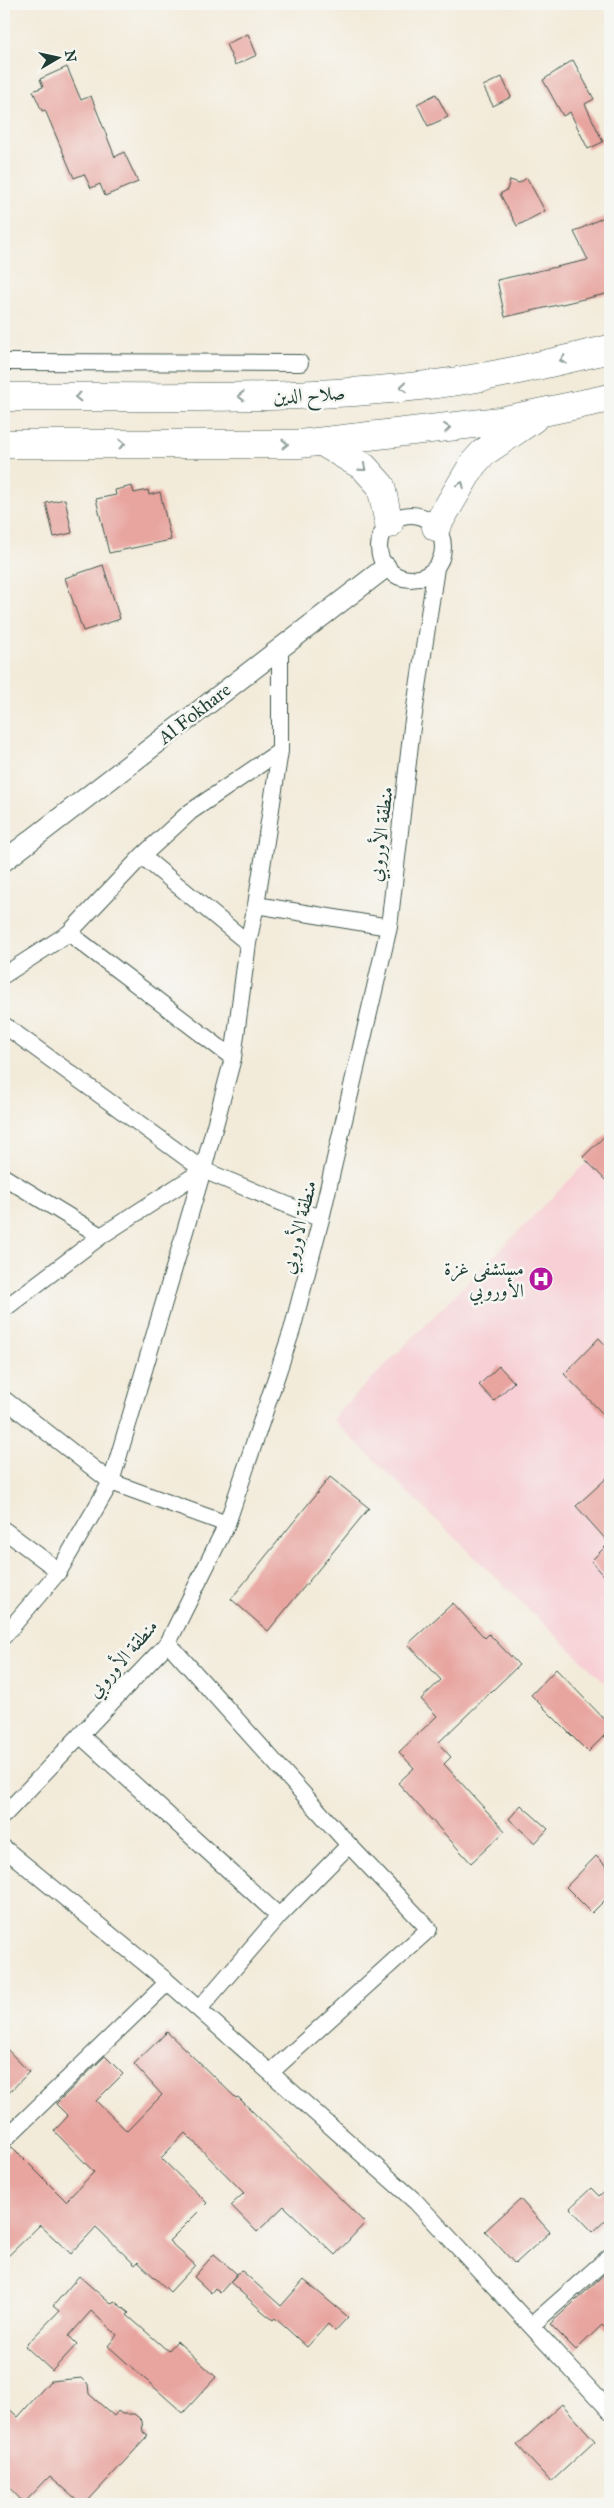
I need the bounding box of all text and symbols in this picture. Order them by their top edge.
north arrow [32,32,82,82]
text: N [61,49,80,63]
one-way arrow [558,354,567,365]
street label: صلاح الدين [272,381,346,414]
one-way arrow [399,382,407,393]
one-way arrow [236,391,244,401]
one-way arrow [74,392,82,402]
one-way arrow [443,423,451,434]
one-way arrow [119,439,127,449]
one-way arrow [282,439,289,449]
one-way arrow [358,463,367,472]
one-way arrow [455,481,465,490]
street label: Al Fokhare [153,678,235,750]
street label: منطقة الأوروبي [361,785,402,883]
street label: منطقة الأوروبي [274,1177,325,1277]
place label: مستشفى غزة الأوروبي [444,1257,524,1306]
hospital icon: مستشفى غزة الأوروبي [528,1266,554,1292]
street label: منطقة الأوروبي [81,1613,165,1705]

